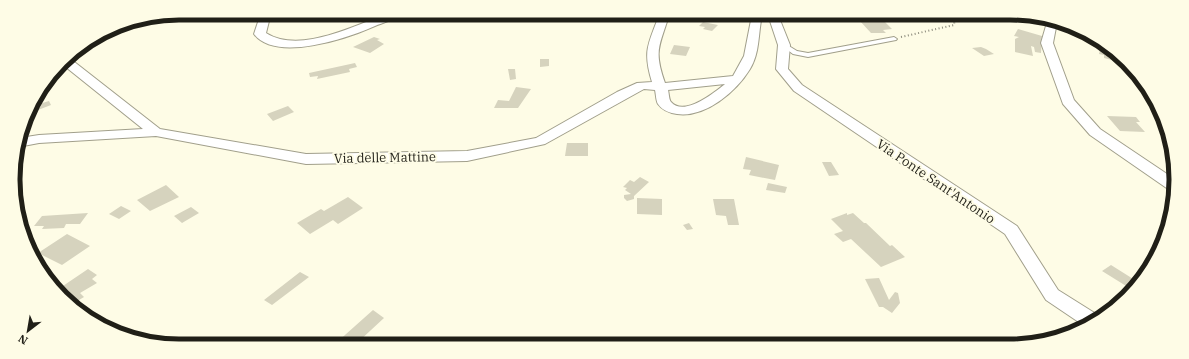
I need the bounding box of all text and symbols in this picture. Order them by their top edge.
street label: Via Ponte Sant'Antonio [873,135,998,227]
street label: Via delle Mattine [334,148,436,167]
north arrow [8,311,48,351]
text: N [15,331,30,348]

